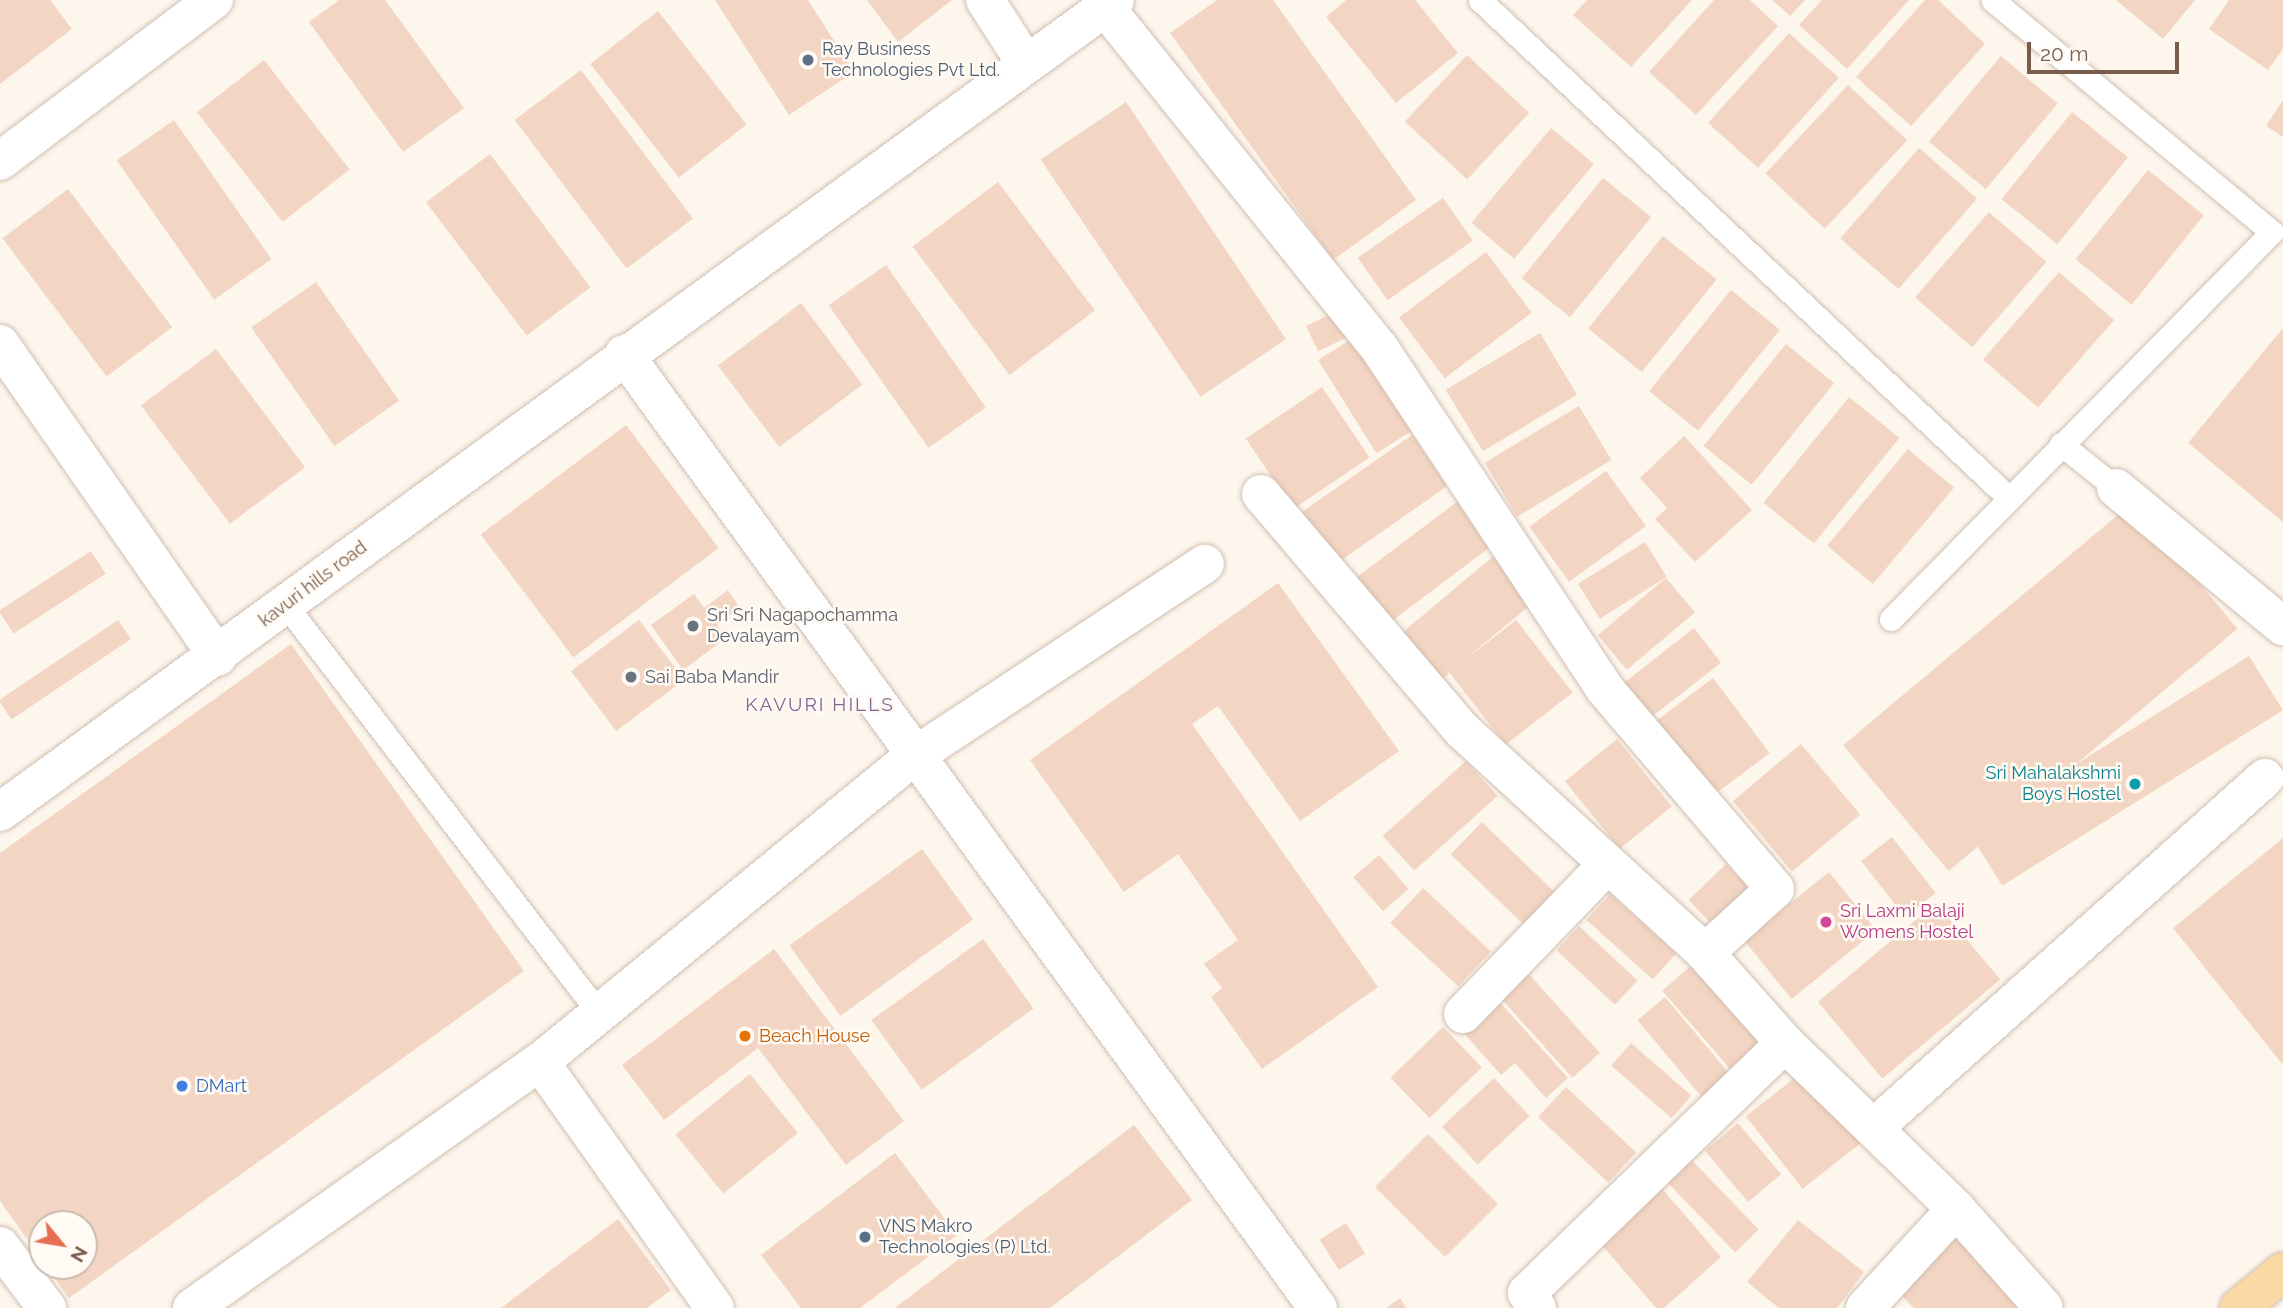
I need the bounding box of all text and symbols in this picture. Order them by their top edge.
scale bar [2031,28,2183,72]
place label: Ray Business Technologies Pvt Ltd. [822,39,1000,82]
text: 20 m [2040,41,2088,66]
marker: Ray Business Technologies Pvt Ltd. [800,52,816,68]
street label: kavuri hills road [255,536,371,632]
place label: Sri Sri Nagapochamma Devalayam [707,605,898,648]
marker: Sri Sri Nagapochamma Devalayam [685,618,701,634]
place label: Sai Baba Mandir [645,666,779,688]
marker: Sai Baba Mandir [623,669,639,685]
district label: KAVURI HILLS [747,694,893,716]
place label: Sri Mahalakshmi Boys Hostel [1986,763,2121,806]
marker: Sri Mahalakshmi Boys Hostel [2127,776,2143,792]
place label: Sri Laxmi Balaji Womens Hostel [1840,901,1973,944]
marker: Sri Laxmi Balaji Womens Hostel [1818,914,1834,930]
place label: Beach House [759,1025,870,1047]
marker: Beach House [737,1028,753,1044]
place label: DMart [196,1075,247,1097]
marker: DMart [174,1078,190,1094]
north arrow [28,1210,98,1280]
place label: VNS Makro Technologies (P) Ltd. [879,1216,1051,1258]
marker: VNS Makro Technologies (P) Ltd. [857,1229,873,1245]
text: N [66,1243,93,1266]

